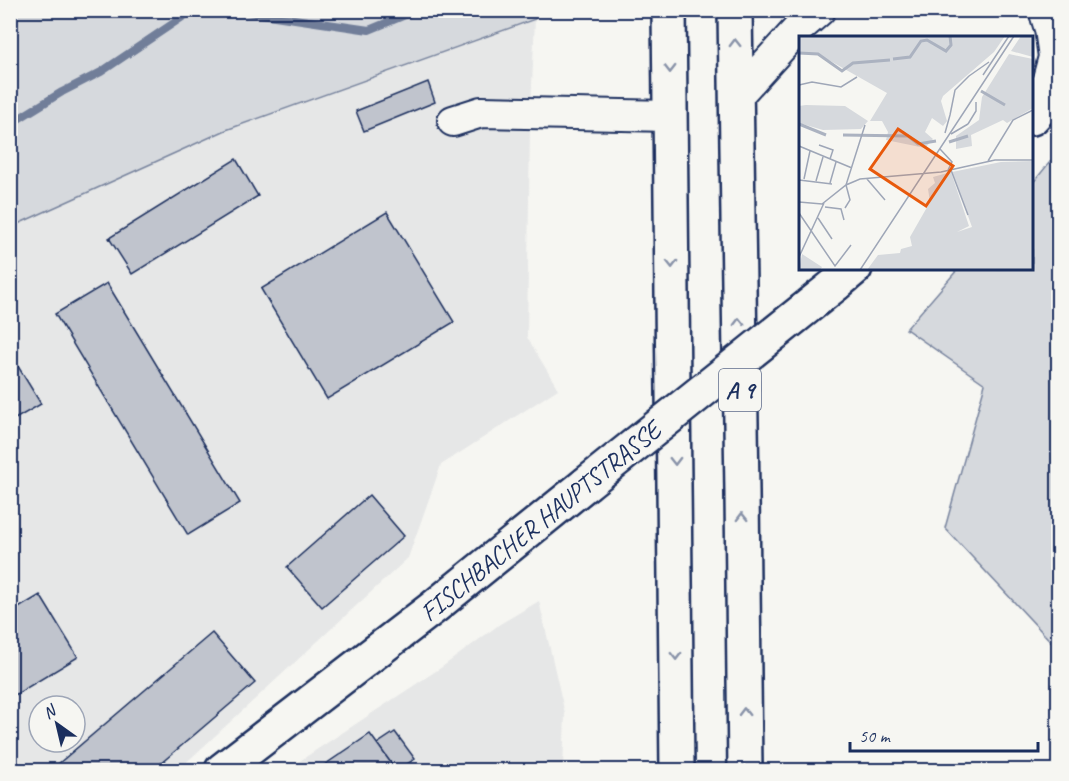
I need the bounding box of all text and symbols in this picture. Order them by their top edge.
inset map [799,36,1033,270]
one-way arrow [729,39,741,48]
one-way arrow [664,64,676,73]
one-way arrow [666,259,678,268]
one-way arrow [733,318,745,327]
road number: A 9 [719,369,761,411]
street label: FISCHBACHER HAUPTSTRASSE [413,412,670,629]
one-way arrow [669,457,681,466]
one-way arrow [736,513,748,522]
one-way arrow [670,652,683,661]
north arrow [27,694,87,754]
text: N [39,700,61,723]
one-way arrow [738,708,750,717]
scale bar [850,715,1038,753]
text: 50 m [859,725,892,747]

